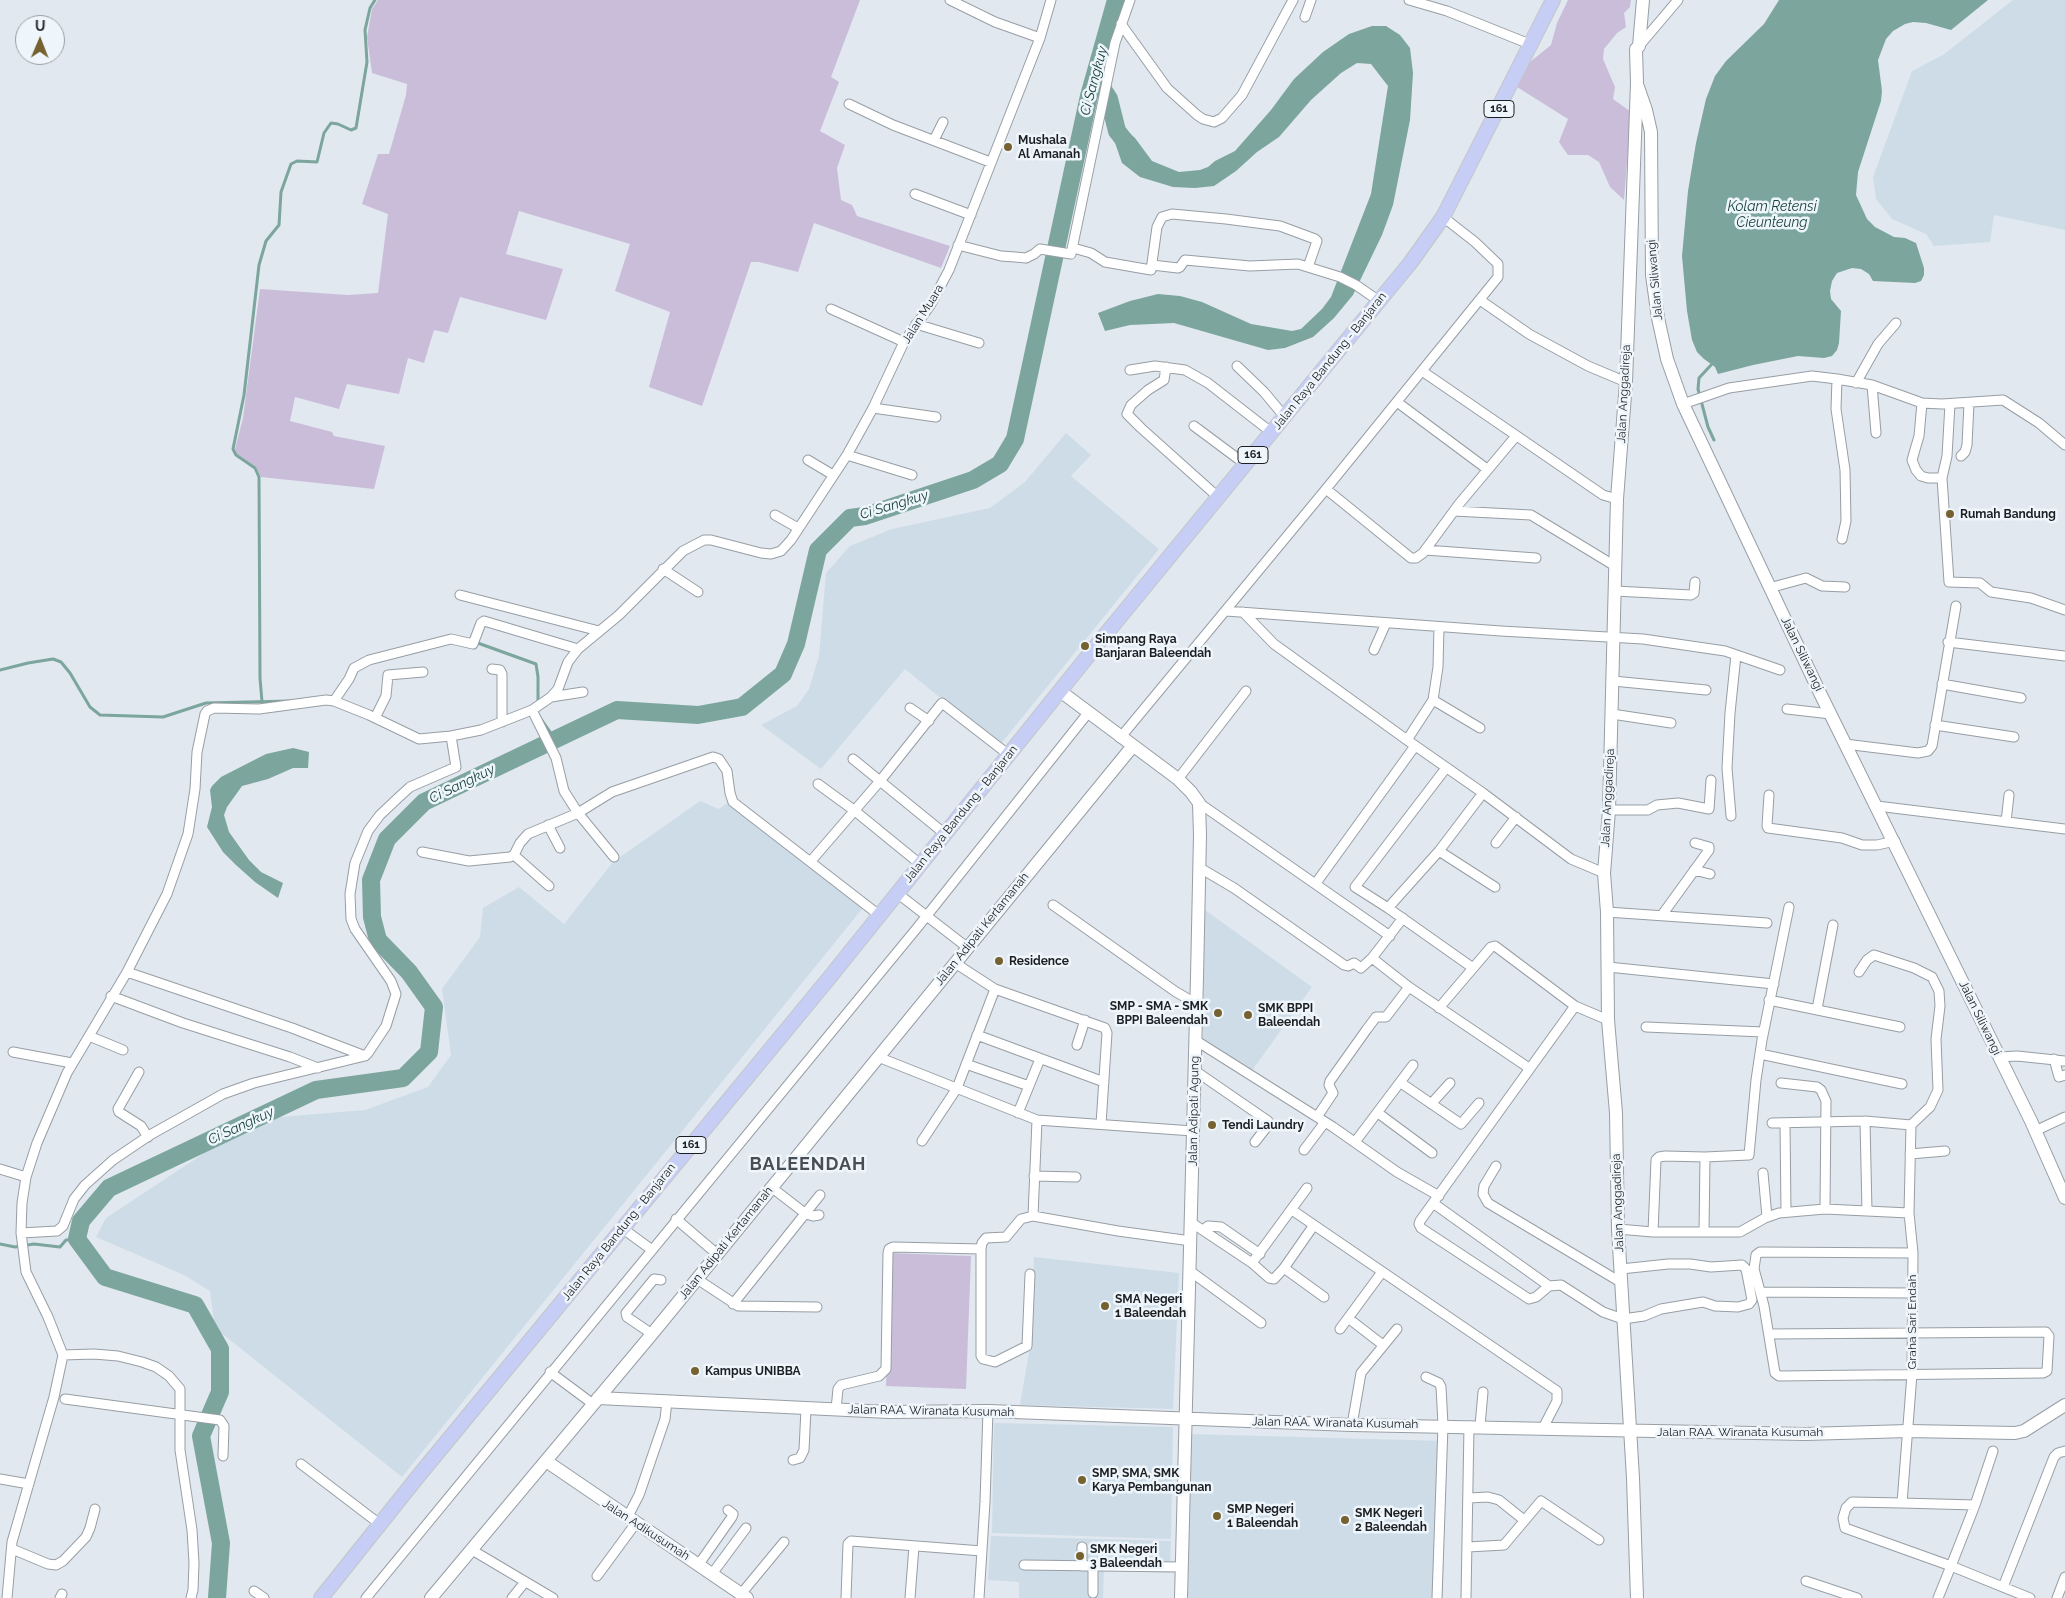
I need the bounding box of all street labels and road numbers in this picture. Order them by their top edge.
road number: 161 [1484,100,1514,118]
street label: Jalan Siliwangi [1644,239,1666,321]
street label: Jalan Muara [899,282,947,346]
street label: Jalan Raya Bandung - Banjaran [1270,290,1390,432]
street label: Jalan Anggadireja [1614,344,1634,444]
road number: 161 [1238,446,1268,464]
street label: Jalan Siliwangi [1778,614,1826,694]
street label: Jalan Raya Bandung - Banjaran [901,743,1021,885]
street label: Jalan Anggadireja [1598,748,1618,848]
street label: Jalan Adipati Kertamanah [932,870,1032,988]
street label: Jalan Siliwangi [1956,978,2004,1058]
street label: Jalan Adipati Agung [1186,1056,1202,1166]
road number: 161 [676,1136,706,1154]
street label: Jalan Anggadireja [1609,1153,1627,1253]
street label: Jalan Raya Bandung - Banjaran [559,1161,679,1303]
street label: Jalan Adipati Kertamanah [676,1184,776,1302]
street label: Graha Sari Endah [1905,1275,1919,1369]
street label: Jalan RAA. Wiranata Kusumah [848,1402,1014,1420]
street label: Jalan RAA. Wiranata Kusumah [1252,1414,1418,1432]
street label: Jalan RAA. Wiranata Kusumah [1657,1425,1823,1439]
street label: Jalan Adikusumah [600,1496,692,1564]

